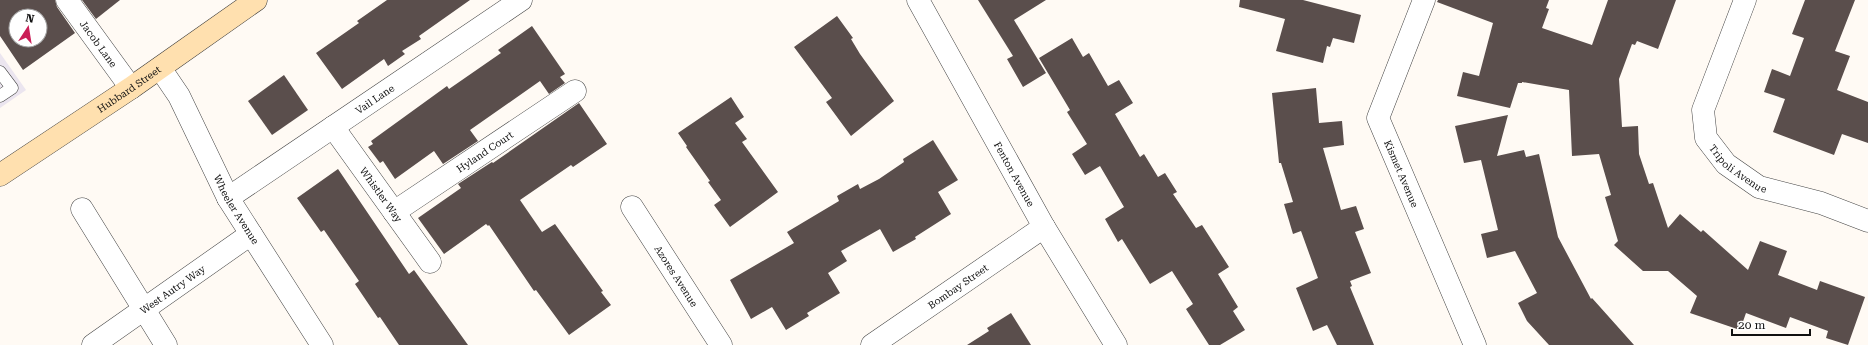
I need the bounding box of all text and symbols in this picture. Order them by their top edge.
north arrow [8,8,48,48]
text: N [24,11,36,26]
street label: Jacob Lane [78,18,119,70]
street label: Hubbard Street [95,64,163,115]
street label: Vail Lane [354,82,397,116]
street label: Hyland Court [455,129,516,175]
street label: Kismet Avenue [1382,138,1421,209]
street label: Fenton Avenue [992,140,1037,209]
street label: Tripoli Avenue [1707,142,1768,195]
street label: Whistler Way [358,165,404,224]
street label: Wheeler Avenue [212,173,261,247]
street label: Azores Avenue [652,244,700,309]
street label: Bombay Street [926,262,990,311]
street label: West Autry Way [138,263,207,316]
scale bar [1732,311,1810,337]
text: 20 m [1738,318,1765,332]

